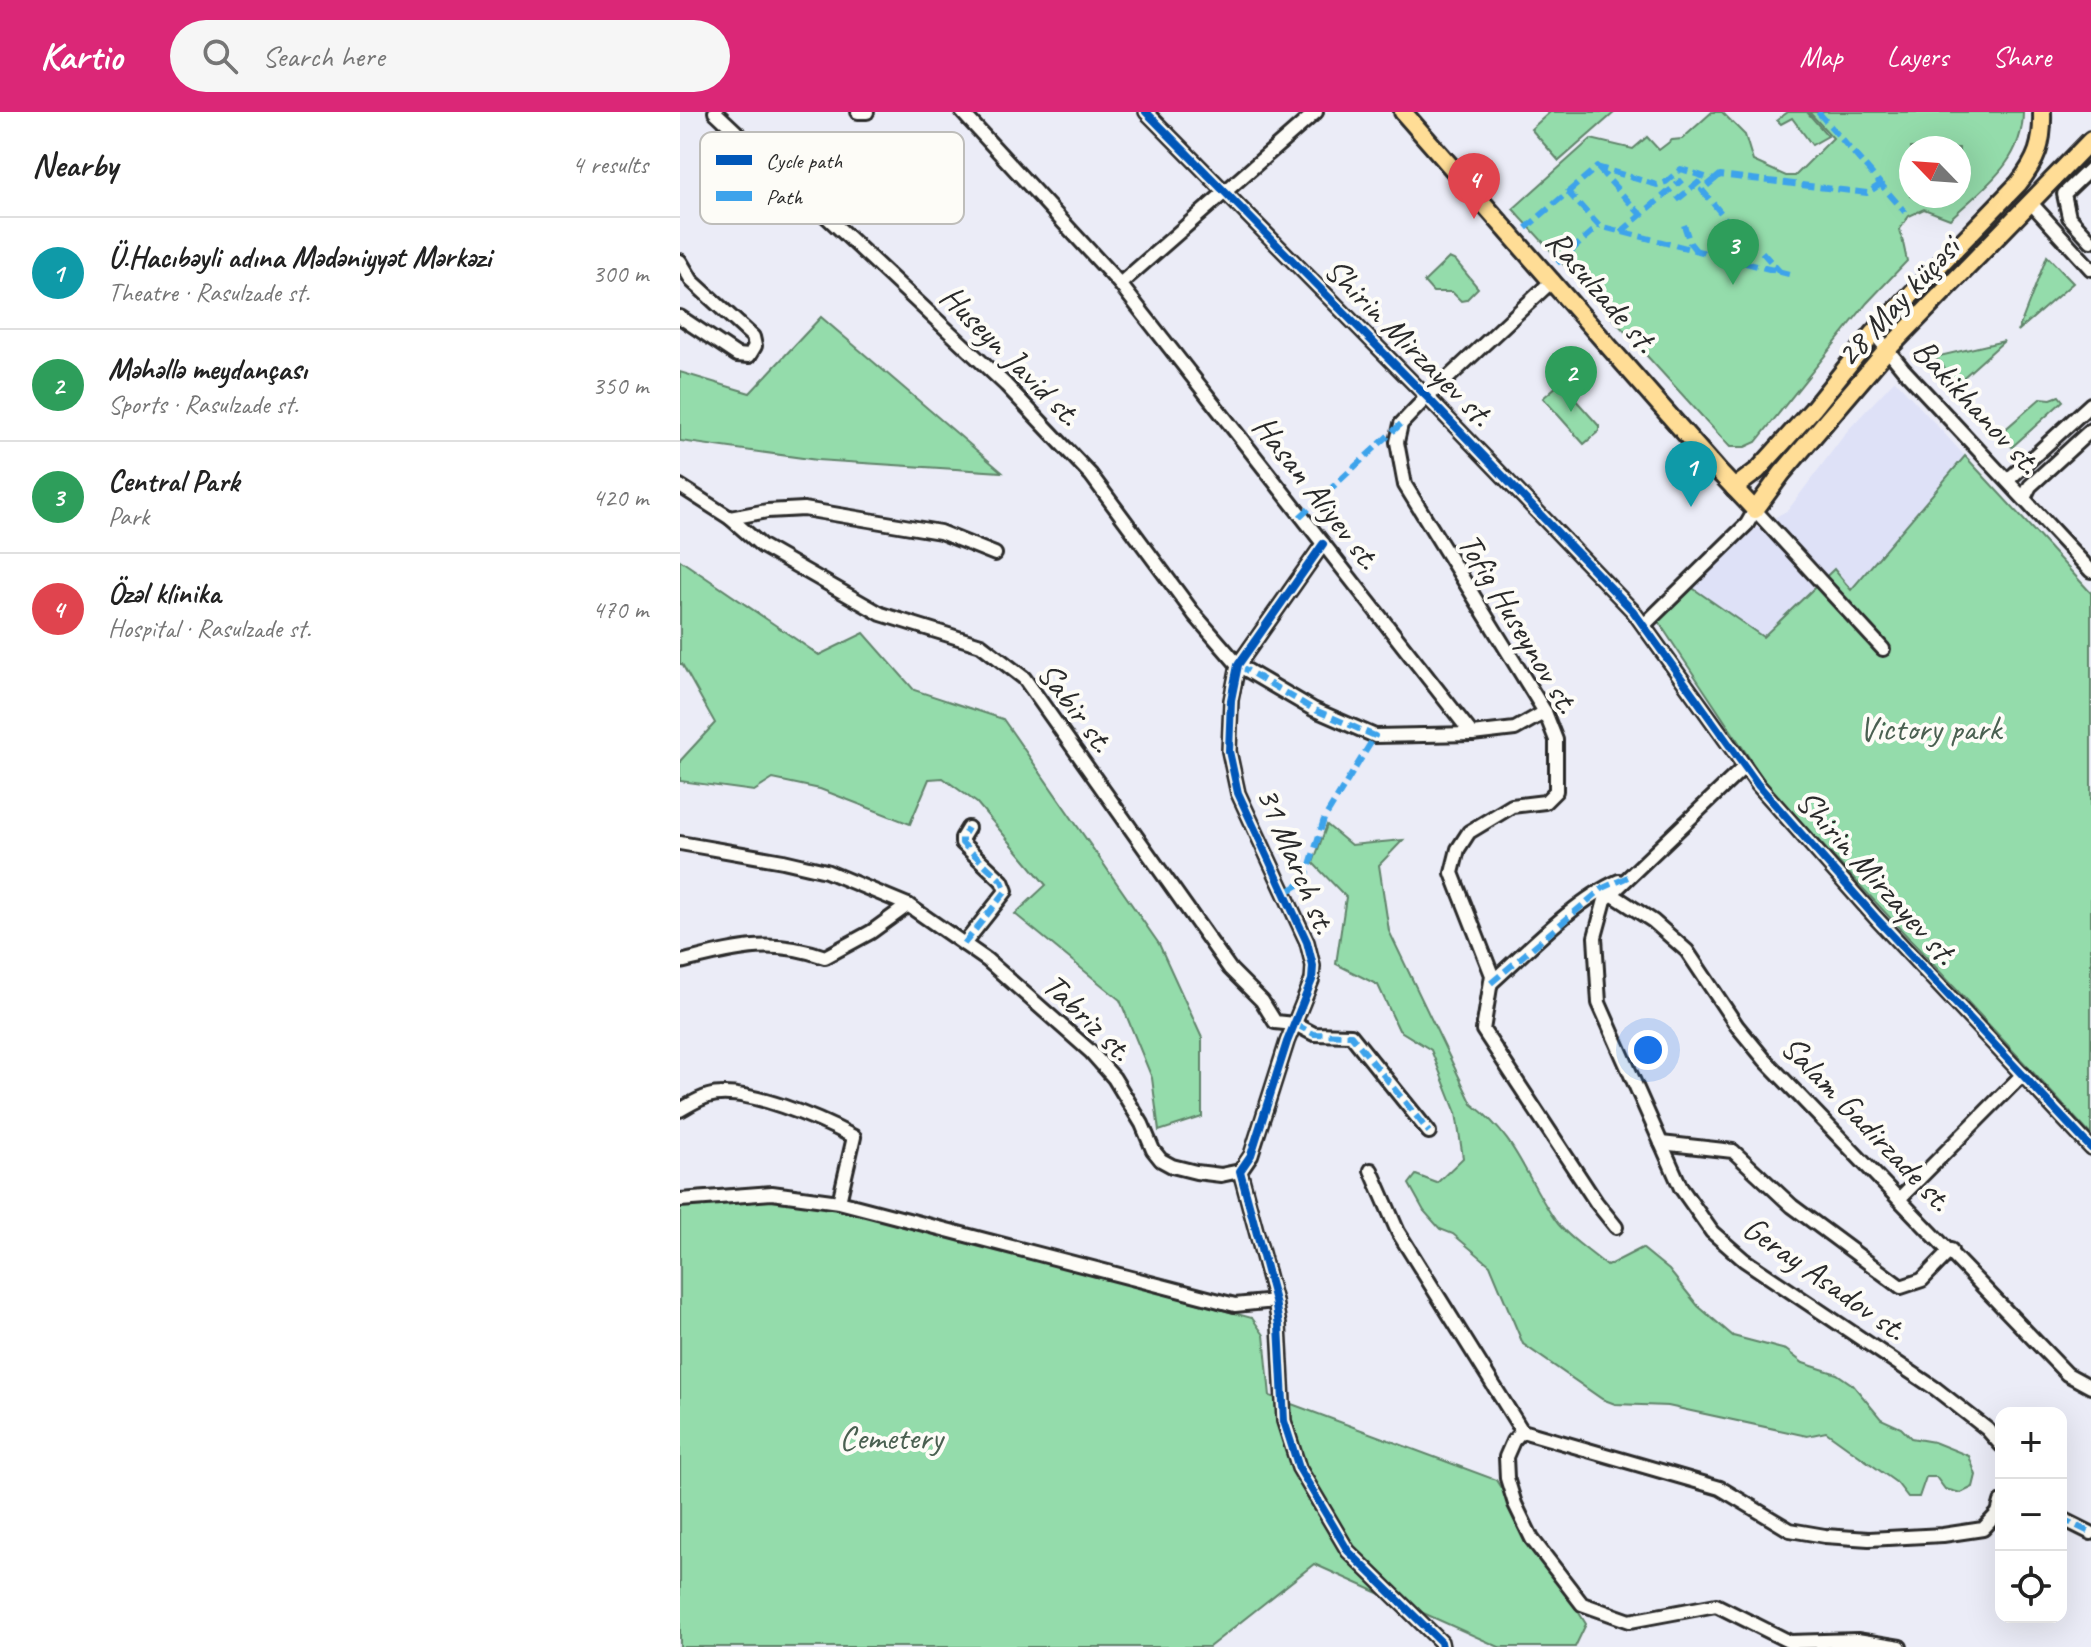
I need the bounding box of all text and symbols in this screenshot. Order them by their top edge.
search box [170,20,730,92]
text: Kartio [40,33,122,80]
icon: search [198,34,242,78]
text: Search here [262,37,384,75]
text: Map [1800,39,1843,74]
text: Layers [1887,39,1948,74]
text: Share [1992,39,2051,74]
legend [700,132,964,224]
north arrow [1899,136,1971,208]
text: Nearby [32,143,118,186]
text: Cycle path [766,147,843,175]
text: 4 results [572,148,648,181]
pin: 4 [1448,153,1500,219]
text: Path [766,183,803,211]
pin: 3 [1707,219,1759,285]
street label: Rasulzade st. [1537,220,1667,362]
street label: 28 May küçəsi [1826,224,1971,375]
text: Ü.Hacıbəyli adına Mədəniyyət Mərkəzi [108,238,491,276]
street label: Shirin Mirzayev st. [1315,248,1503,436]
text: 1 [52,257,64,290]
text: 300 m [592,257,648,290]
street label: Huseyn Javid st. [931,275,1091,435]
text: Theatre · Rasulzade st. [108,276,310,309]
street label: Bakikhanov st. [1903,329,2051,483]
pin: 2 [1545,346,1597,412]
text: Məhəllə meydançası [108,350,307,388]
text: 2 [52,369,64,402]
text: 350 m [592,369,648,402]
text: Sports · Rasulzade st. [108,388,298,421]
street label: Hasan Aliyev st. [1243,406,1391,578]
pin: 1 [1665,441,1717,507]
text: Central Park [108,462,239,500]
text: 3 [52,481,64,514]
text: 420 m [592,481,648,514]
text: Park [108,500,149,533]
street label: Tofig Huseynov st. [1448,525,1590,721]
text: Özəl klinika [108,574,221,612]
text: 4 [52,593,64,626]
text: 470 m [592,593,648,626]
text: Hospital · Rasulzade st. [108,612,311,645]
street label: Sabir st. [1028,653,1124,761]
park label: Victory park [1859,707,2004,750]
street label: 31 March st. [1247,780,1347,940]
street label: Shirin Mirzayev st. [1787,780,1967,974]
street label: Tabriz st. [1034,964,1142,1071]
street label: Salam Gadirzade st. [1772,1026,1962,1220]
your location [1628,1030,1668,1070]
street label: Geray Asadov st. [1735,1206,1916,1350]
map controls [1995,1407,2067,1623]
button: + [1995,1407,2067,1479]
park label: Cemetery [839,1416,945,1459]
button: − [1995,1479,2067,1551]
button: locate [1995,1551,2067,1623]

